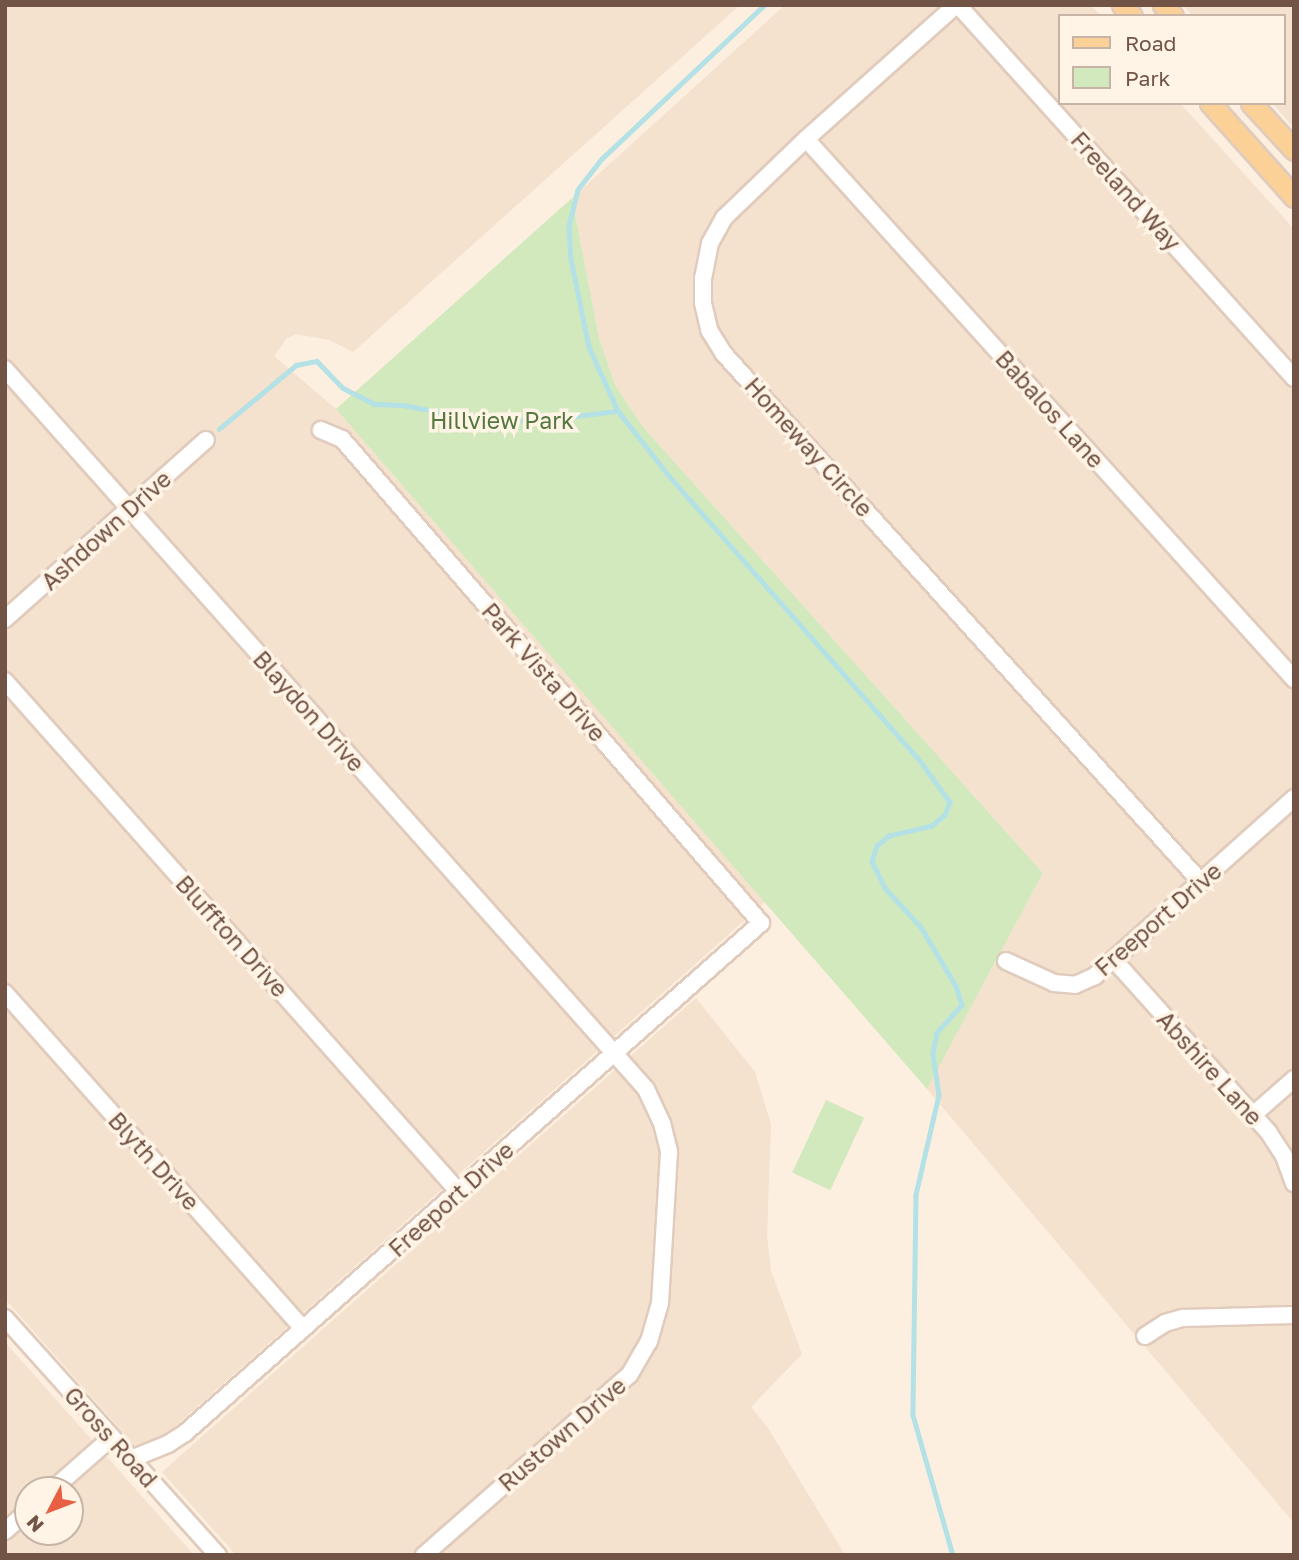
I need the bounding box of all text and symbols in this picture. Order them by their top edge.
legend [1058,14,1285,105]
text: Road [1125,30,1176,56]
text: Park [1125,65,1170,91]
street label: Freeland Way [1066,126,1186,256]
street label: Babalos Lane [990,345,1110,473]
street label: Homeway Circle [739,372,879,522]
park label: Hillview Park [430,406,574,434]
street label: Ashdown Drive [36,465,176,595]
street label: Park Vista Drive [476,597,612,747]
street label: Blaydon Drive [248,645,370,777]
street label: Freeport Drive [1089,857,1227,981]
street label: Bluffton Drive [170,870,294,1002]
street label: Abshire Lane [1152,1005,1268,1131]
street label: Blyth Drive [103,1106,205,1216]
street label: Freeport Drive [383,1136,519,1262]
street label: Rustown Drive [493,1371,631,1497]
street label: Gross Road [59,1381,163,1493]
north arrow [14,1476,84,1546]
text: N [21,1511,48,1537]

